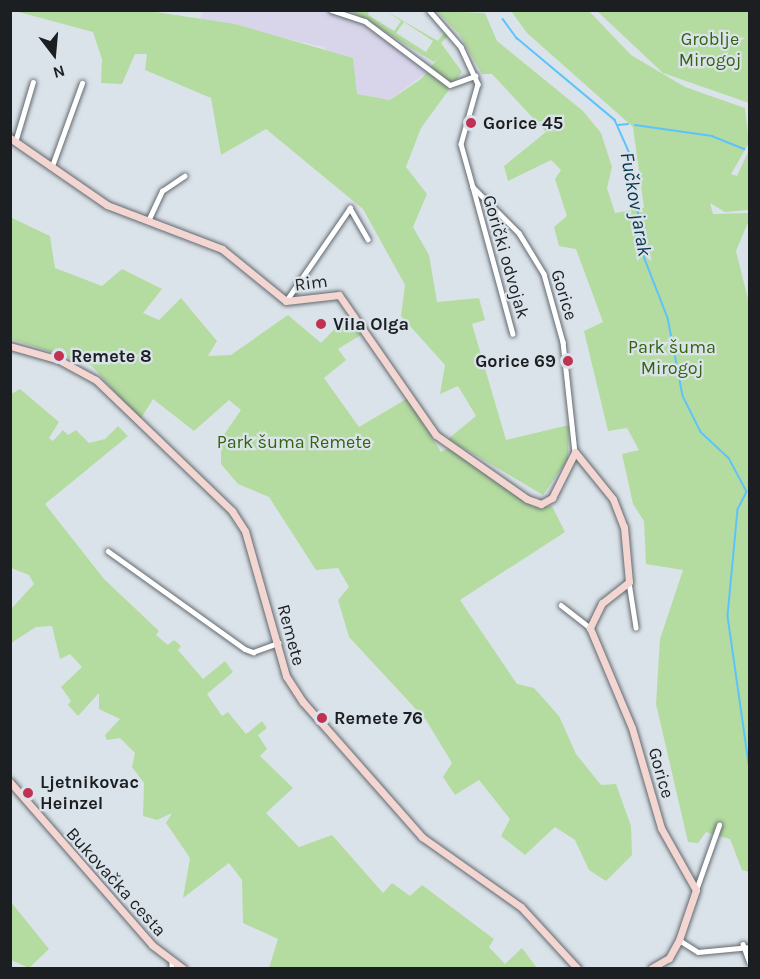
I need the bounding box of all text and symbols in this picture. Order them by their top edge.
north arrow [24,24,84,84]
park label: Groblje Mirogoj [679,29,741,72]
text: N [51,61,67,82]
place label: Gorice 45 [483,112,563,134]
marker: Gorice 45 [464,116,478,130]
water label: Fučkov jarak [615,150,657,258]
street label: Gorički odvojak [478,193,534,321]
street label: Gorice [546,267,582,323]
street label: Rim [293,270,329,296]
place label: Vila Olga [333,313,409,335]
marker: Vila Olga [314,317,328,331]
park label: Park šuma Mirogoj [628,337,716,380]
place label: Remete 8 [71,345,152,367]
marker: Remete 8 [52,349,66,363]
place label: Gorice 69 [475,350,556,372]
marker: Gorice 69 [561,354,575,368]
park label: Park šuma Remete [217,431,371,453]
street label: Remete [272,602,310,668]
place label: Remete 76 [334,707,423,729]
marker: Remete 76 [315,711,329,725]
street label: Gorice [643,745,679,801]
place label: Ljetnikovac Heinzel [40,772,139,814]
marker: Ljetnikovac Heinzel [21,786,35,800]
street label: Bukovačka cesta [61,823,171,941]

